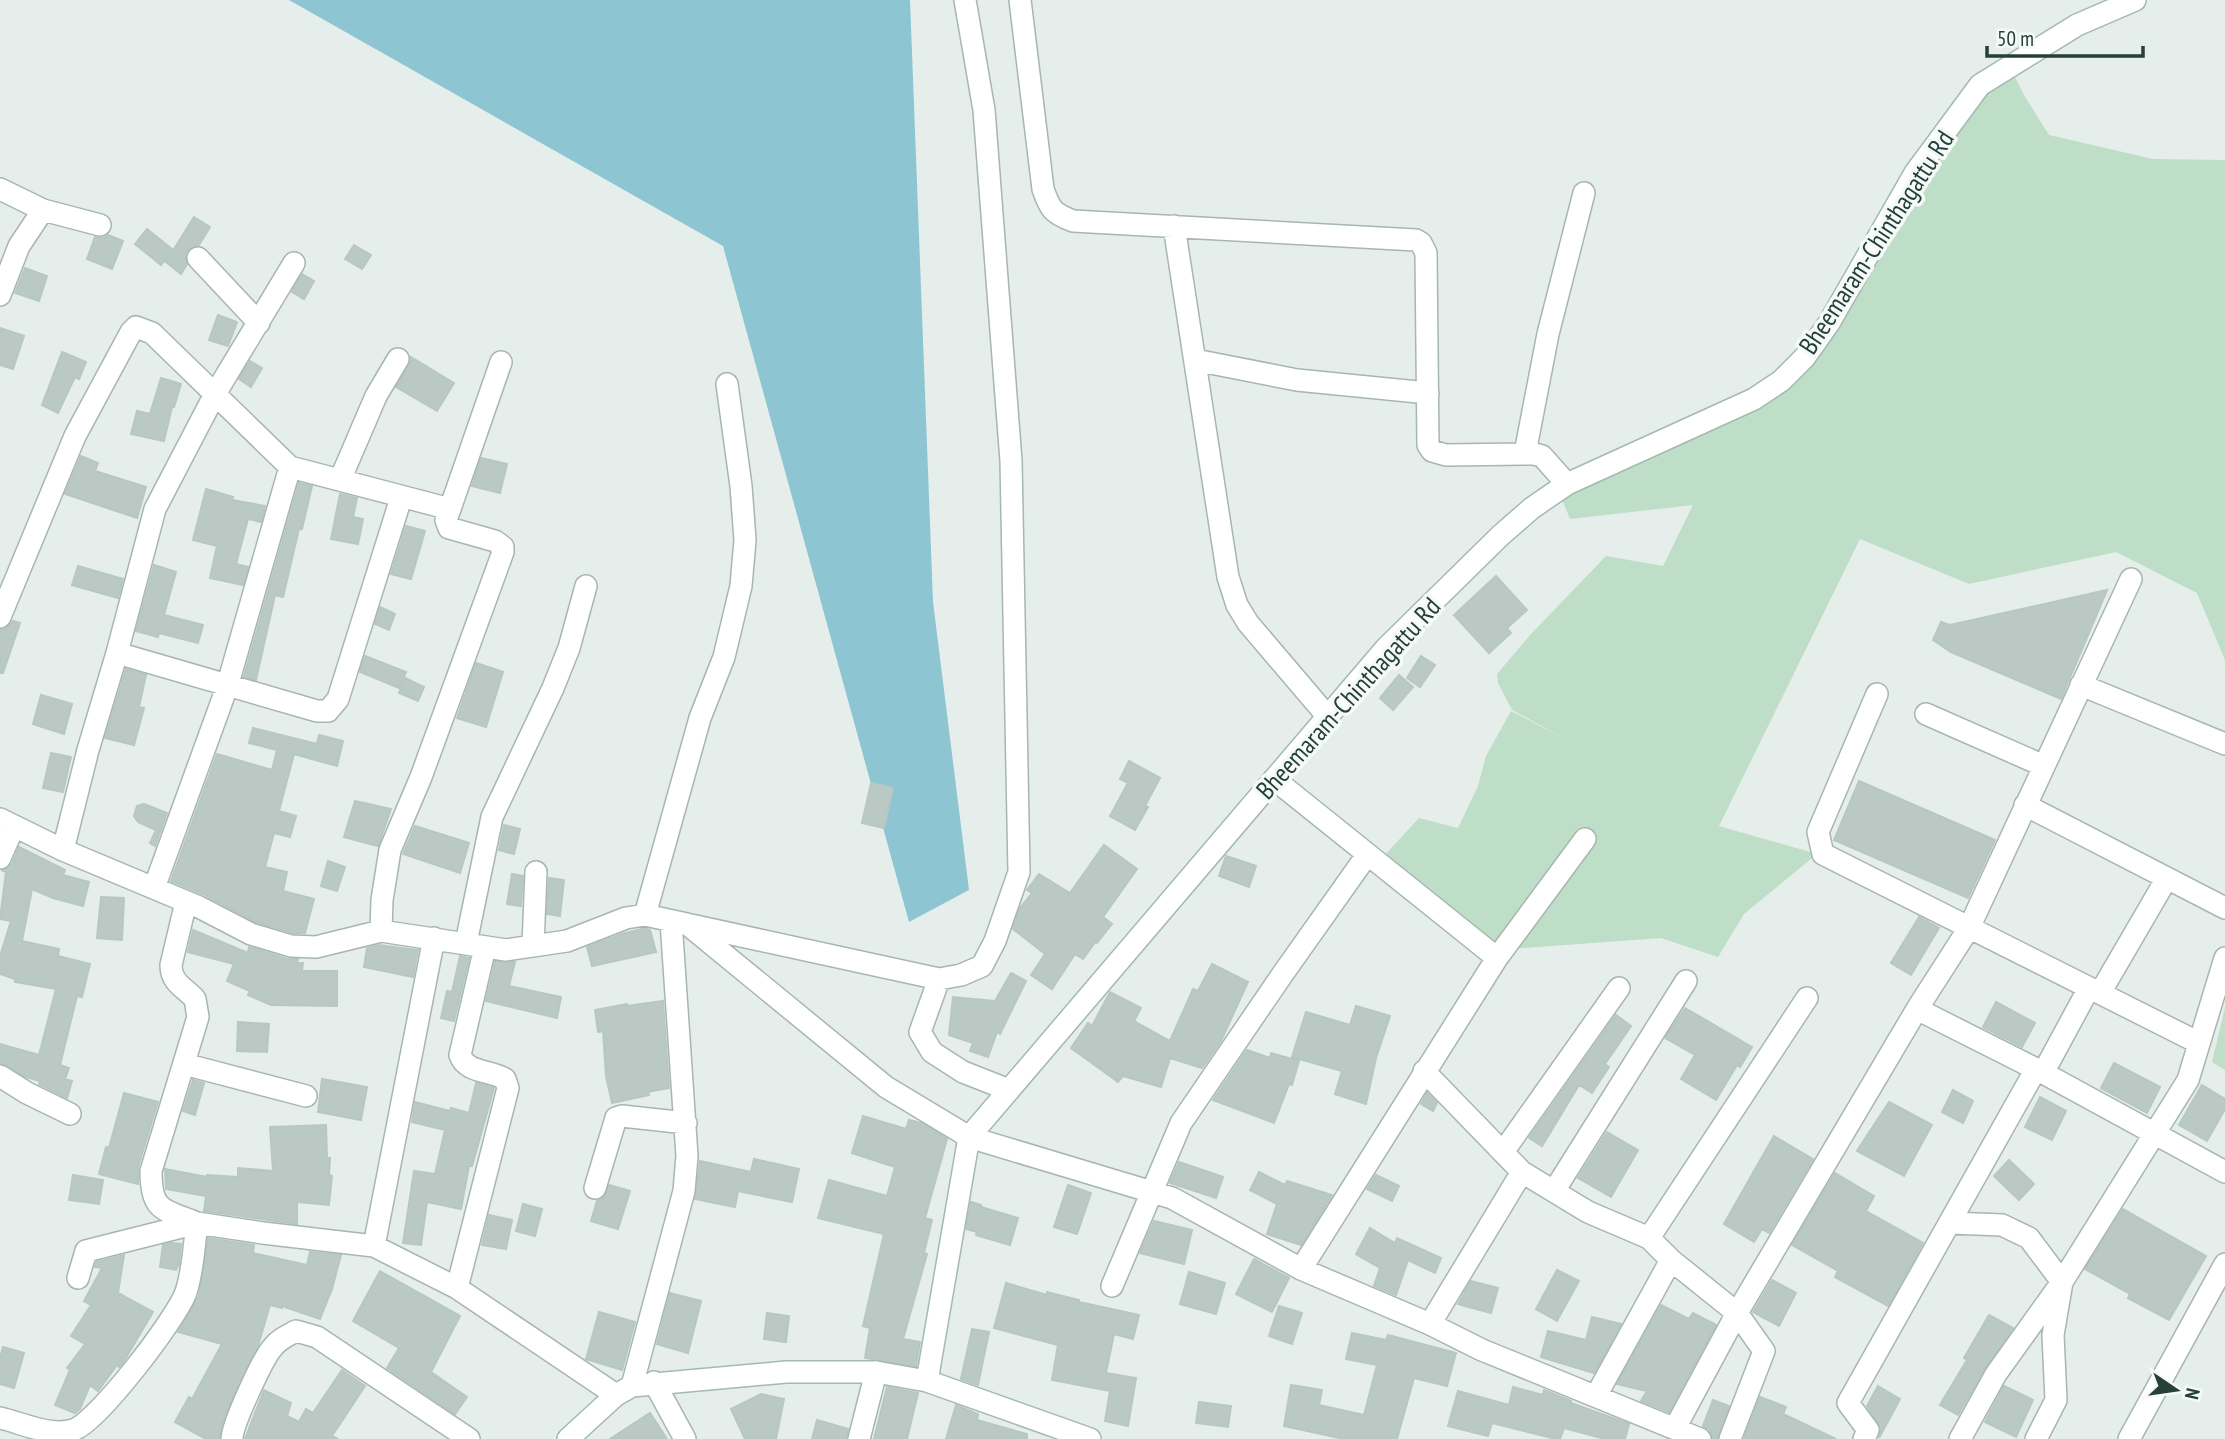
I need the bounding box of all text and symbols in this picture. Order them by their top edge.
scale bar [1987,14,2143,58]
text: 50 m [1997,25,2034,52]
street label: Bheemaram-Chinthagattu Rd [1791,124,1961,360]
street label: Bheemaram-Chinthagattu Rd [1249,590,1447,806]
north arrow [2141,1355,2211,1425]
text: N [2180,1386,2205,1402]

